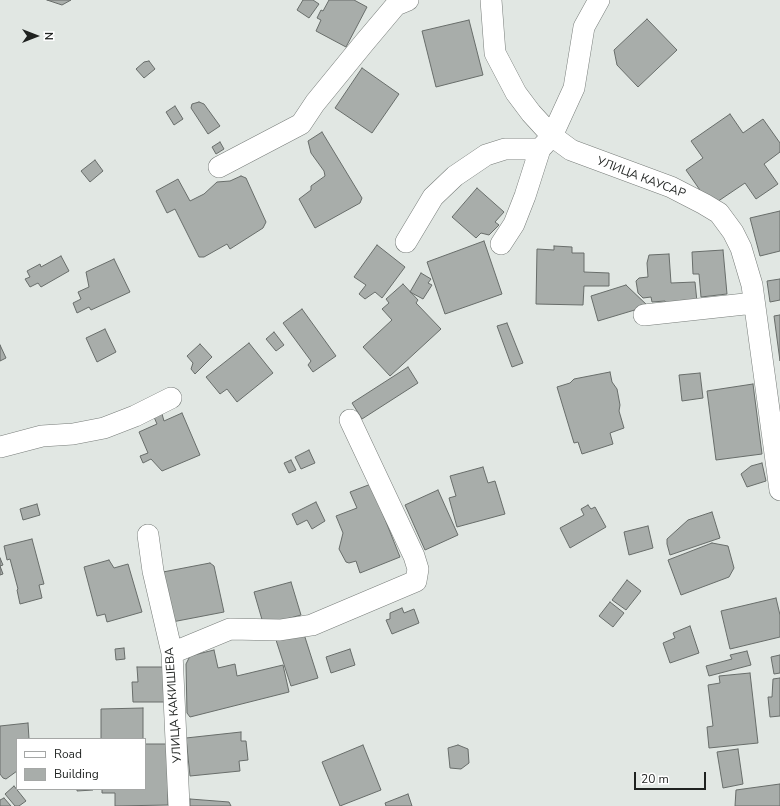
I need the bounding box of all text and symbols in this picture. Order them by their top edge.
north arrow [16,16,56,56]
text: N [41,32,56,40]
street label: УЛИЦА КАУСАР [595,154,687,202]
street label: УЛИЦА КАКИШЕВА [163,647,185,763]
legend [16,738,146,790]
text: Road [54,746,82,762]
scale bar [636,764,708,790]
text: Building [54,766,99,782]
text: 20 m [641,771,669,787]

